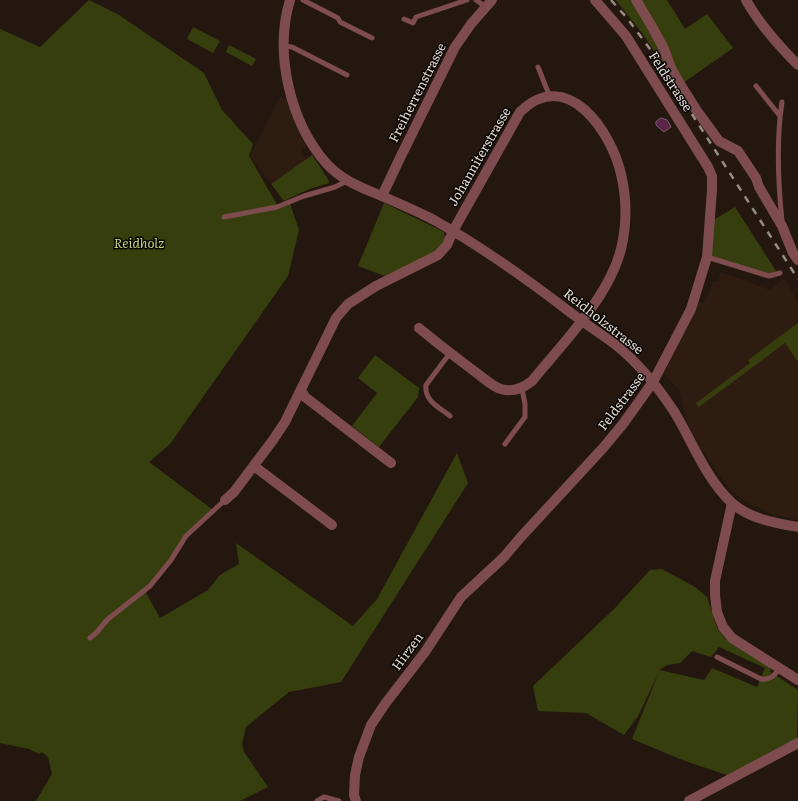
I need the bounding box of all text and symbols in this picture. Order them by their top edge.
street label: Freiherrenstrasse [386,41,450,145]
street label: Feldstrasse [645,49,695,115]
street label: Johanniterstrasse [446,105,514,209]
park label: Reidholz [114,236,164,252]
street label: Reidholzstrasse [560,286,646,358]
street label: Feldstrasse [595,370,649,434]
street label: Hirzen [389,630,427,674]

